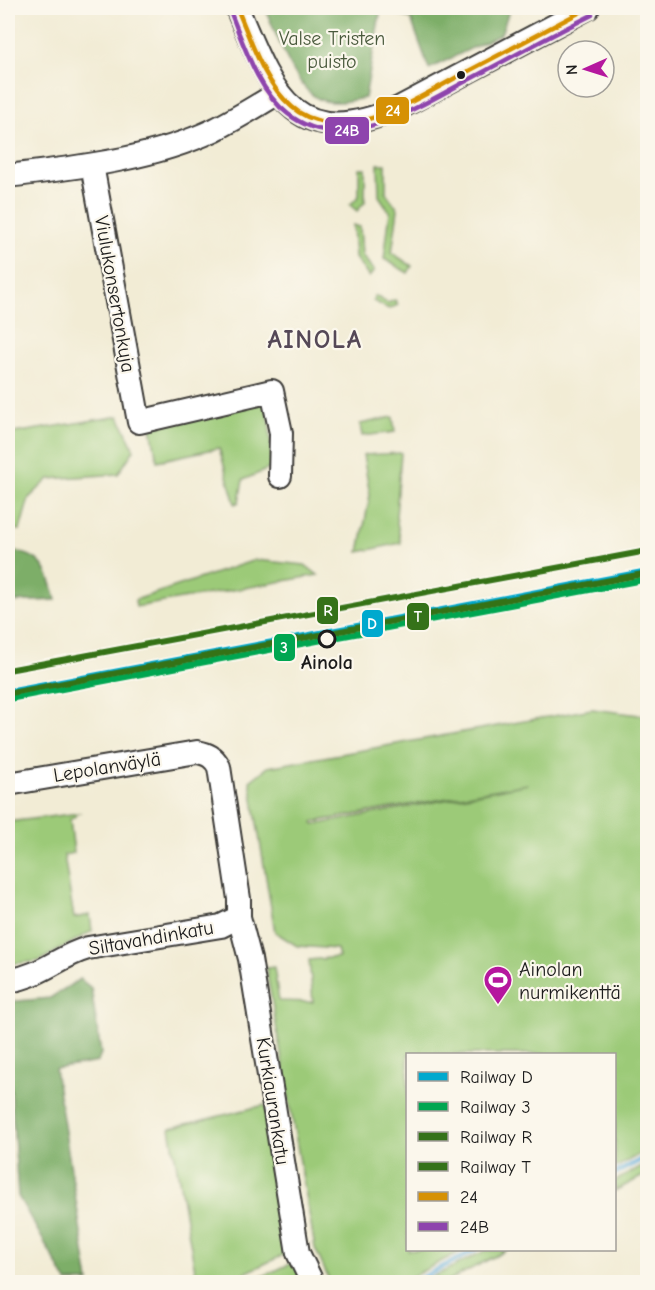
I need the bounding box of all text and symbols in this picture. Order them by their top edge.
park label: Valse Tristen puisto [279,27,385,73]
north arrow [556,39,616,99]
text: N [563,64,581,75]
unlabelled marker [455,69,467,81]
line badge: 24 [375,96,410,125]
text: 24 [386,102,401,120]
line badge: 24B [324,116,370,145]
text: 24B [335,122,360,140]
street label: Viulukonsertonkuja [90,214,140,374]
district label: AINOLA [267,325,363,355]
line badge: R [316,596,339,625]
text: R [323,602,333,620]
line badge: T [406,602,430,631]
text: T [414,608,423,626]
line badge: D [361,609,384,638]
text: D [367,615,377,633]
marker: Ainola [318,630,336,648]
line badge: 3 [273,633,296,662]
text: 3 [280,639,288,657]
place label: Ainola [301,651,353,674]
street label: Lepolanväylä [52,747,162,787]
street label: Siltavahdinkatu [87,916,215,960]
place label: Ainolan nurmikenttä [519,958,621,1004]
sports icon: Ainolan nurmikenttä [482,964,514,1006]
street label: Kurkiaurankatu [252,1036,294,1166]
legend [406,1053,616,1251]
text: Railway D [460,1067,533,1088]
text: Railway 3 [460,1097,531,1118]
text: Railway R [460,1127,533,1148]
text: Railway T [460,1157,532,1178]
text: 24 [460,1187,478,1208]
text: 24B [460,1217,489,1238]

